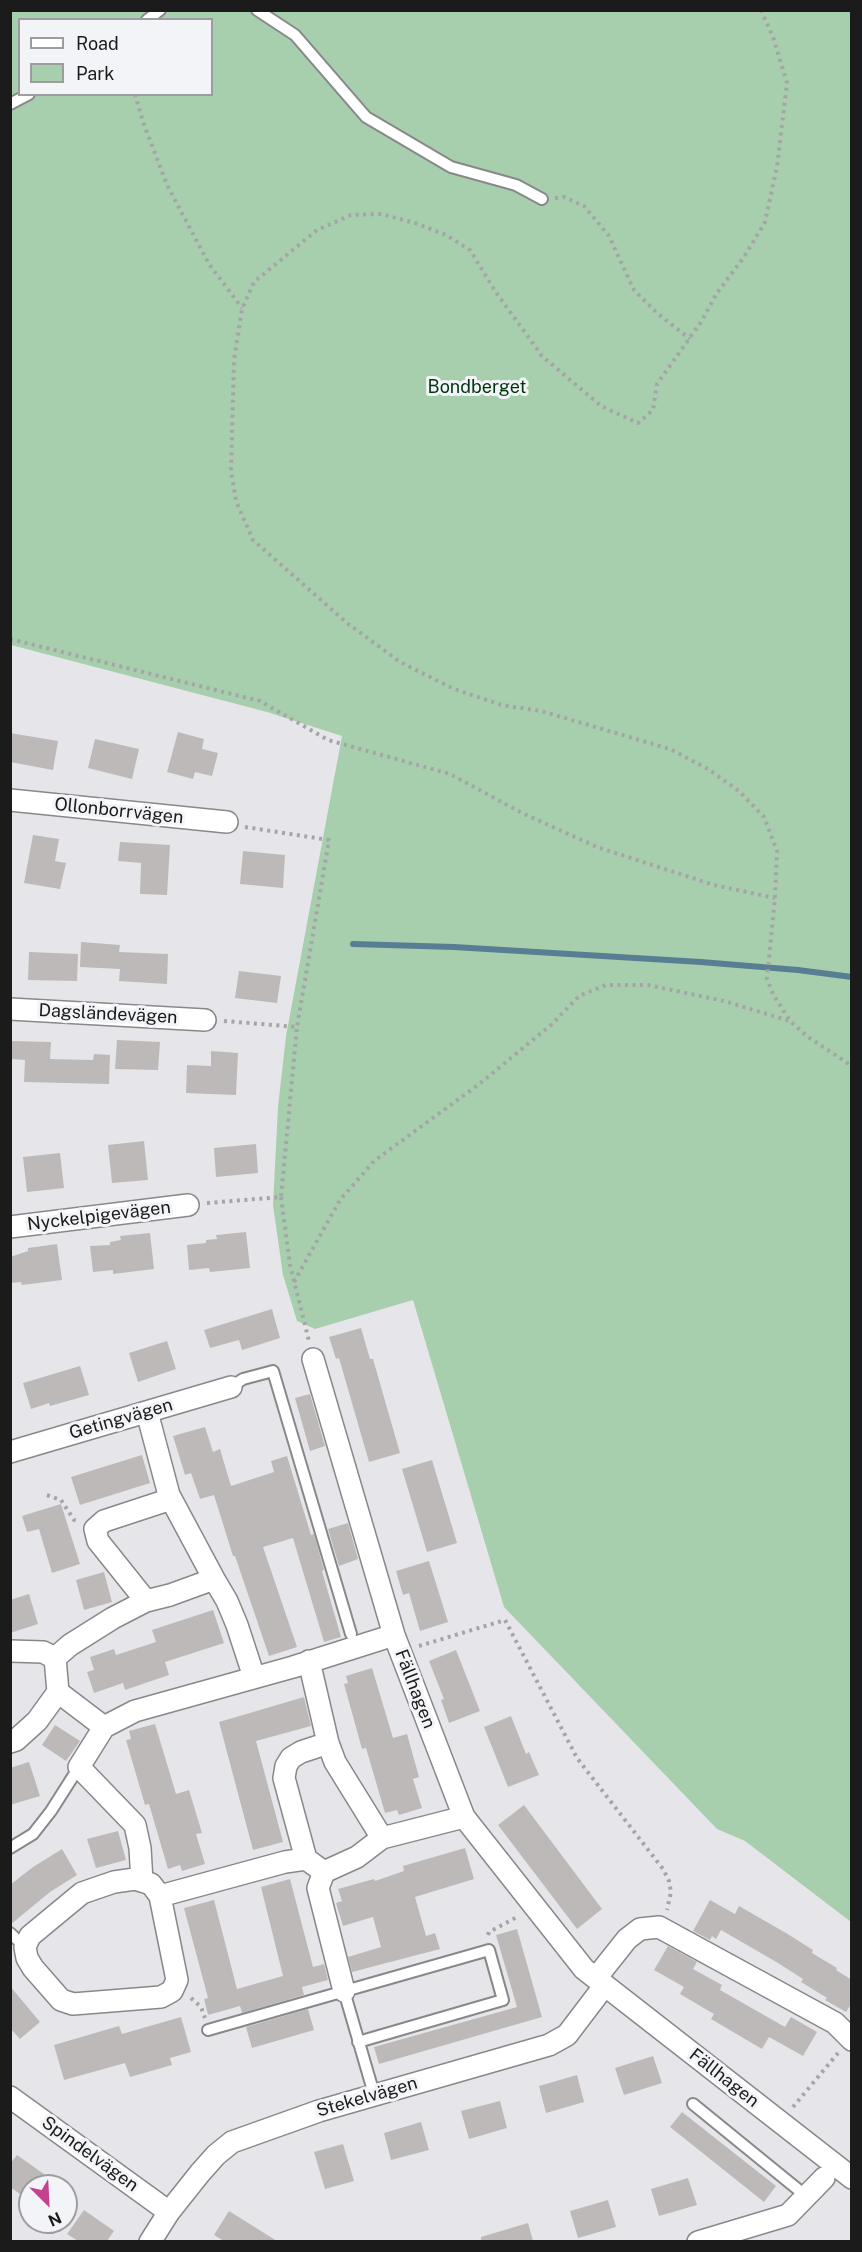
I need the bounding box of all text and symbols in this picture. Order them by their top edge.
legend [18,18,213,96]
text: Road [76,33,119,54]
text: Park [76,63,114,84]
park label: Bondberget [428,376,526,398]
street label: Ollonborrvägen [54,793,184,829]
street label: Dagsländevägen [38,1000,178,1028]
street label: Nyckelpigevägen [26,1196,172,1236]
street label: Getingvägen [67,1394,175,1444]
street label: Fällhagen [390,1646,440,1732]
street label: Fällhagen [685,2044,763,2112]
street label: Stekelvägen [314,2072,420,2122]
street label: Spindelvägen [38,2112,142,2196]
north arrow [18,2174,78,2234]
text: N [45,2208,64,2230]

